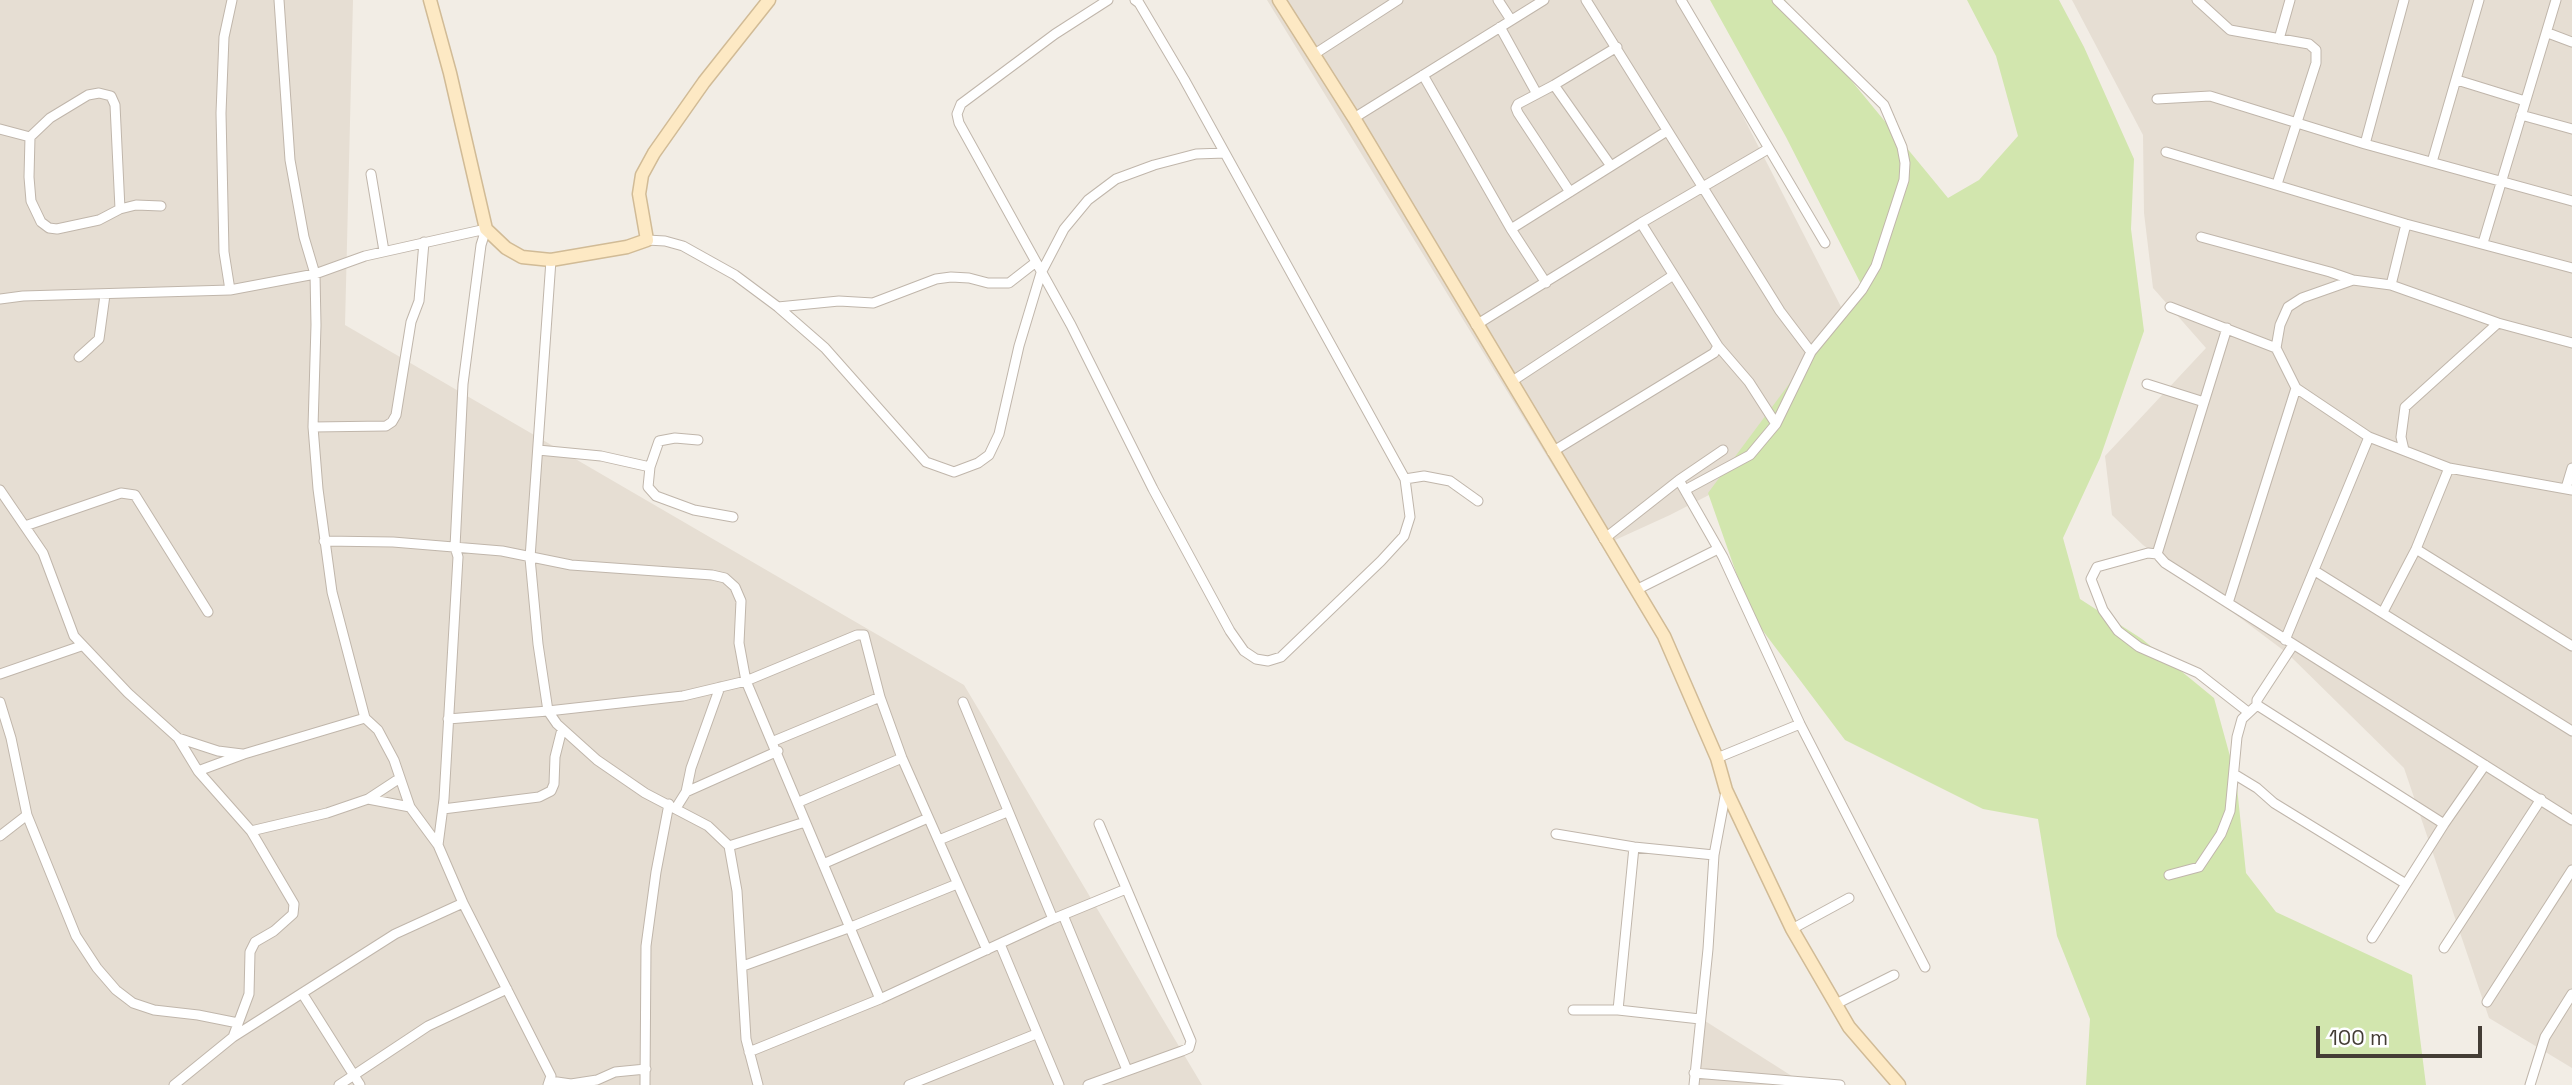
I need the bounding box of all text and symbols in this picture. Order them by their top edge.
scale bar [2320,1012,2486,1056]
text: 100 m [2329,1024,2388,1051]

